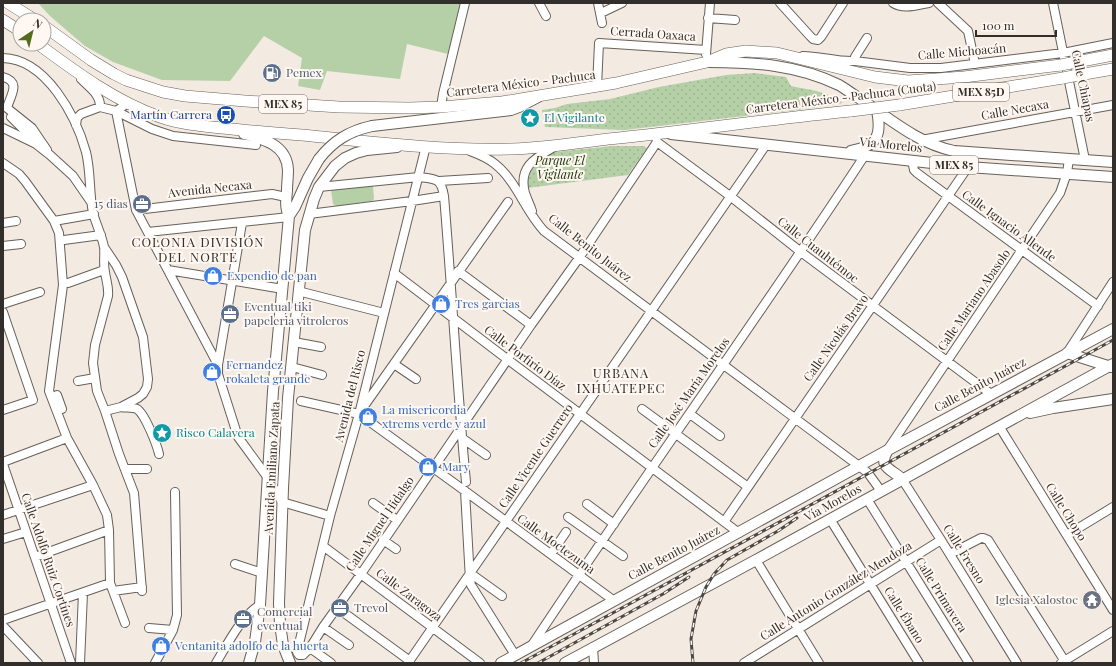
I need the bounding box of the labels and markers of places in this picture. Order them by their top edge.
fuel station icon: Pemex [261,62,283,84]
place label: Pemex [286,64,323,80]
bus stop icon: Martín Carrera [215,104,237,126]
place label: Martín Carrera [130,106,212,122]
place icon: El Vigilante [519,107,541,129]
place label: El Vigilante [544,109,605,125]
office icon: 15 dias [131,193,153,215]
place label: 15 dias [94,195,128,211]
shop icon: Expendio de pan [202,265,224,287]
place label: Expendio de pan [227,267,317,283]
shop icon: Tres garcias [430,293,452,315]
place label: Tres garcias [455,295,520,311]
place label: Eventual tiki papeleria vitroleros [244,298,348,328]
office icon: Eventual tiki papeleria vitroleros [219,303,241,325]
place label: Fernandez rokaleta grande [226,356,310,386]
shop icon: Fernandez rokaleta grande [201,361,223,383]
place label: La misericordia xtrems verde y azul [382,401,486,431]
shop icon: La misericordia xtrems verde y azul [357,406,379,428]
place icon: Risco Calavera [151,422,173,444]
place label: Risco Calavera [176,424,255,440]
shop icon: Mary [417,456,439,478]
place label: Mary [442,458,470,474]
temple icon: Iglesia Xalostoc [1081,589,1103,611]
place label: Iglesia Xalostoc [995,591,1078,607]
office icon: Trevol [329,597,351,619]
place label: Trevol [354,599,389,615]
place label: Comercial eventual [257,603,313,633]
office icon: Comercial eventual [232,608,254,630]
shop icon: Ventanita adolfo de la huerta [150,635,172,657]
place label: Ventanita adolfo de la huerta [174,637,328,653]

